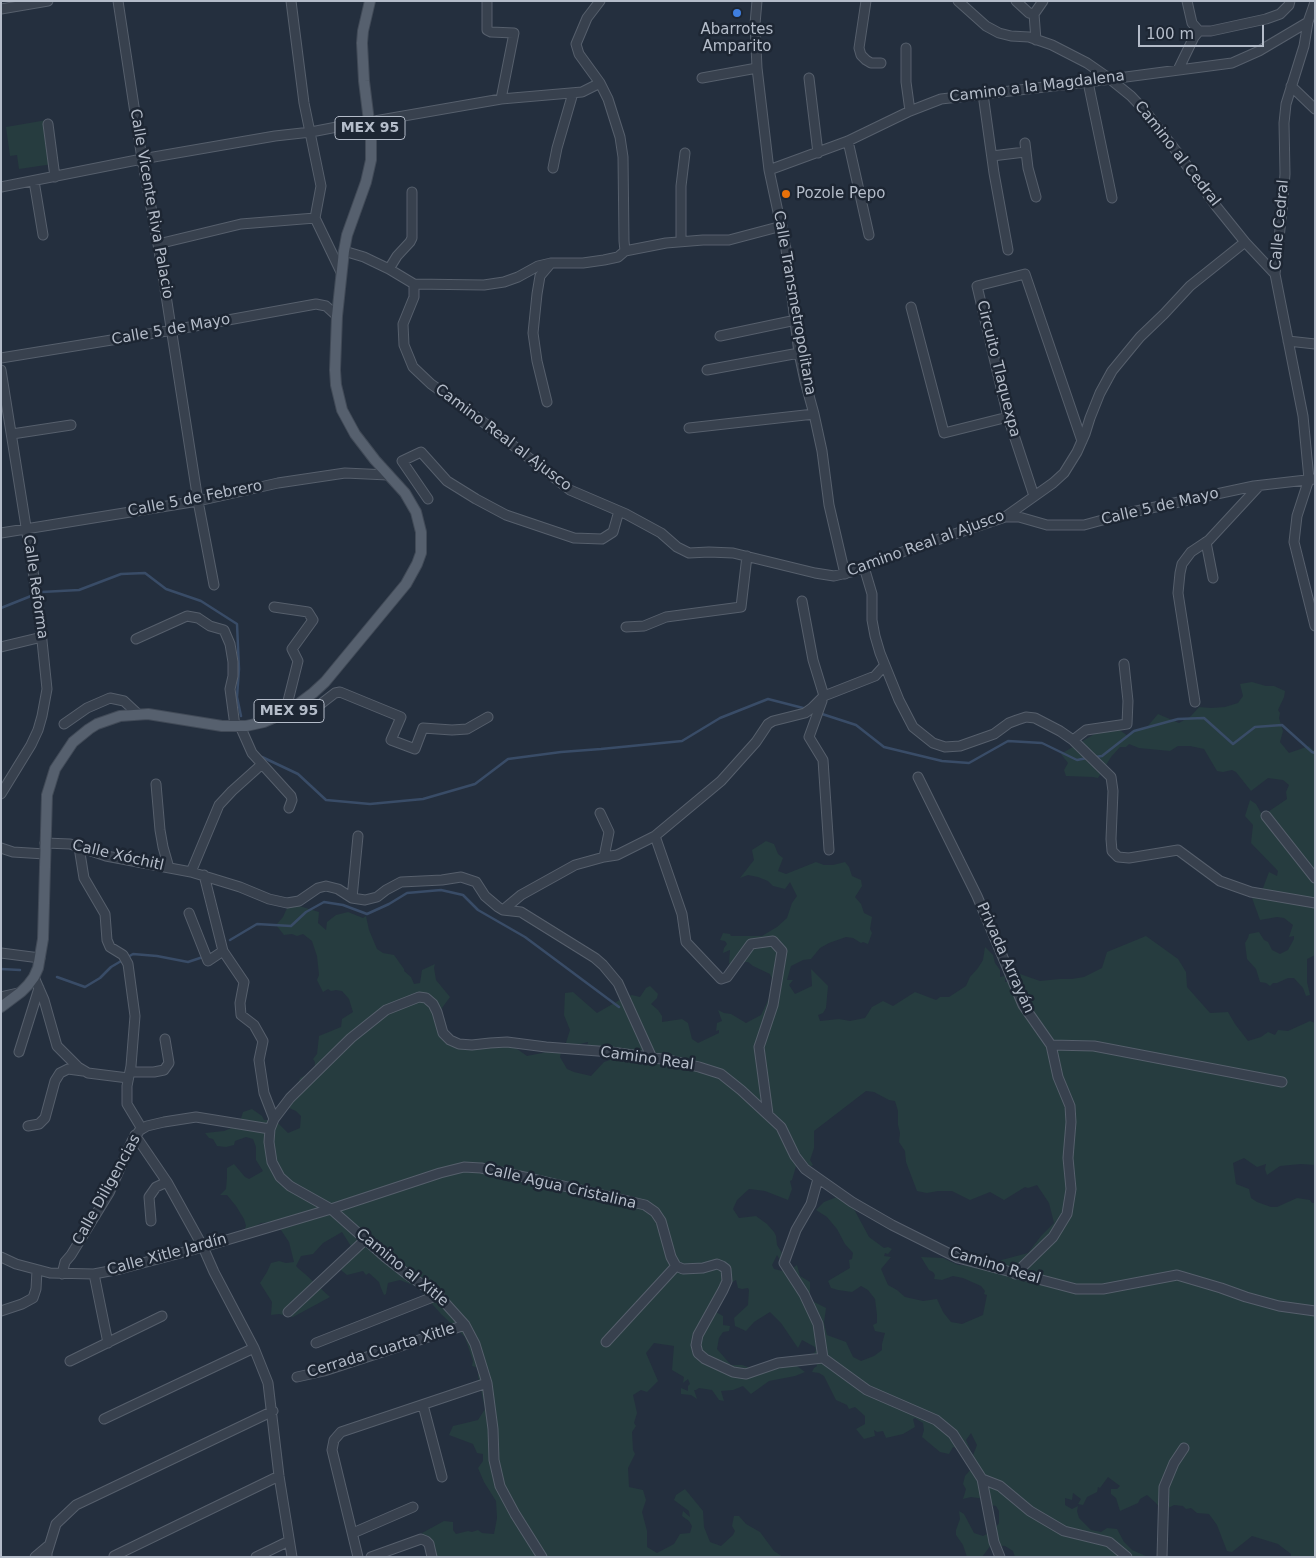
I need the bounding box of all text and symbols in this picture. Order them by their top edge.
marker: Abarrotes Amparito [731,7,743,19]
scale bar [1141,15,1267,47]
place label: Abarrotes Amparito [701,21,773,56]
text: 100 m [1146,25,1194,43]
street label: Camino a la Magdalena [948,67,1126,107]
street label: Camino al Cedral [1130,98,1224,210]
street label: Calle Vicente Riva Palacio [125,107,177,301]
road number: MEX 95 [335,116,405,140]
street label: Calle Cedral [1267,179,1293,271]
place label: Pozole Pepo [796,185,885,203]
marker: Pozole Pepo [780,188,792,200]
street label: Calle Transmetropolitana [769,209,819,397]
street label: Circuito Tlaquexpa [972,299,1024,439]
street label: Calle 5 de Mayo [110,311,232,349]
street label: Camino Real al Ajusco [431,381,575,495]
street label: Calle 5 de Febrero [126,477,264,521]
street label: Calle 5 de Mayo [1100,485,1220,529]
street label: Camino Real al Ajusco [845,507,1007,581]
street label: Calle Reforma [19,534,51,640]
road number: MEX 95 [254,699,324,722]
street label: Calle Xóchitl [70,837,166,875]
street label: Privada Arrayán [972,900,1038,1016]
street label: Camino Real [599,1044,695,1074]
street label: Calle Diligencias [69,1132,145,1248]
street label: Calle Agua Cristalina [482,1161,638,1213]
street label: Camino al Xitle [352,1225,452,1311]
street label: Calle Xitle Jardín [105,1230,229,1280]
street label: Camino Real [947,1244,1043,1288]
street label: Cerrada Cuarta Xitle [305,1320,457,1382]

